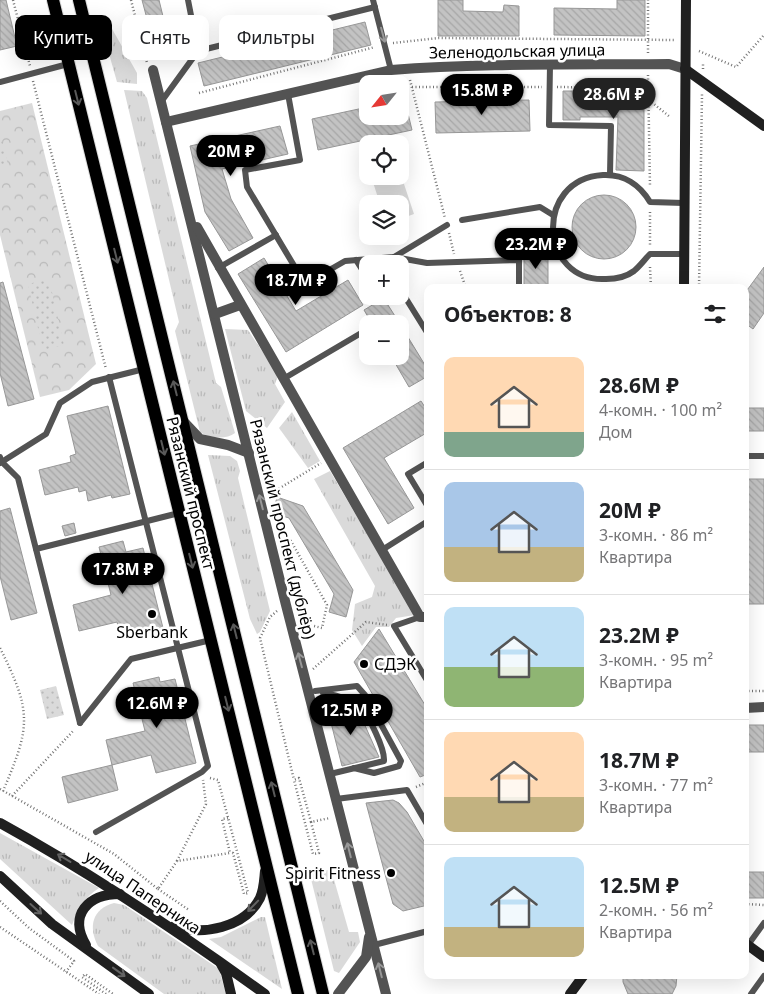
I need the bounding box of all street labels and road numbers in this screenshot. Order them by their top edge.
street label: Зеленодольская улица [429,38,605,64]
street label: Рязанский проспект [161,414,221,572]
street label: Рязанский проспект (дублёр) [245,417,321,642]
street label: улица Паперника [81,845,205,939]

